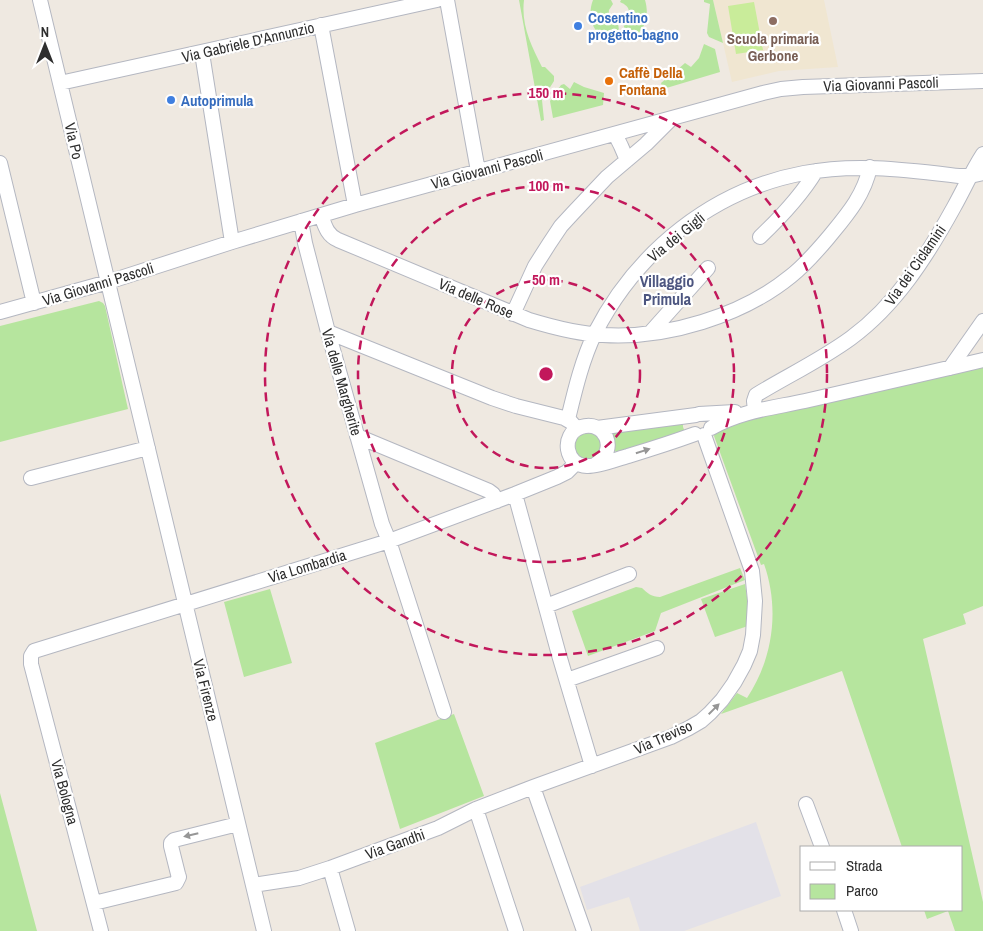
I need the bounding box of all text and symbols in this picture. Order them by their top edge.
place label: Cosentino progetto-bagno [588,7,679,45]
marker: Scuola primaria Gerbone [767,15,779,27]
street label: Via Gabriele D'Annunzio [180,16,317,67]
north arrow [20,20,70,70]
marker: Cosentino progetto-bagno [572,20,584,32]
text: N [41,23,49,41]
place label: Scuola primaria Gerbone [727,28,819,66]
place label: Caffè Della Fontana [619,62,683,100]
street label: Via Giovanni Pascoli [823,71,939,97]
marker: Caffè Della Fontana [603,75,615,87]
text: 150 m [529,82,563,103]
place label: Autoprimula [181,90,254,111]
marker: Autoprimula [165,94,177,106]
street label: Via Po [60,121,88,161]
street label: Via Giovanni Pascoli [429,144,545,194]
text: 100 m [529,175,563,196]
street label: Via dei Gigli [643,207,709,267]
street label: Via dei Ciclamini [879,220,951,310]
street label: Via Giovanni Pascoli [40,257,156,311]
text: 50 m [532,269,560,290]
district label: Villaggio Primula [640,270,694,310]
street label: Via delle Rose [435,273,517,323]
street label: Via delle Margherite [317,326,367,438]
centre of rings [537,365,555,383]
one-way arrow [636,447,651,454]
street label: Via Lombardia [265,544,349,588]
street label: Via Firenze [188,657,224,723]
one-way arrow [708,703,720,715]
street label: Via Treviso [630,715,696,759]
street label: Via Bologna [46,757,84,827]
street label: Via Gandhi [362,824,428,864]
one-way arrow [183,831,198,839]
legend [800,846,963,911]
text: Strada [846,855,882,876]
text: Parco [846,880,878,901]

